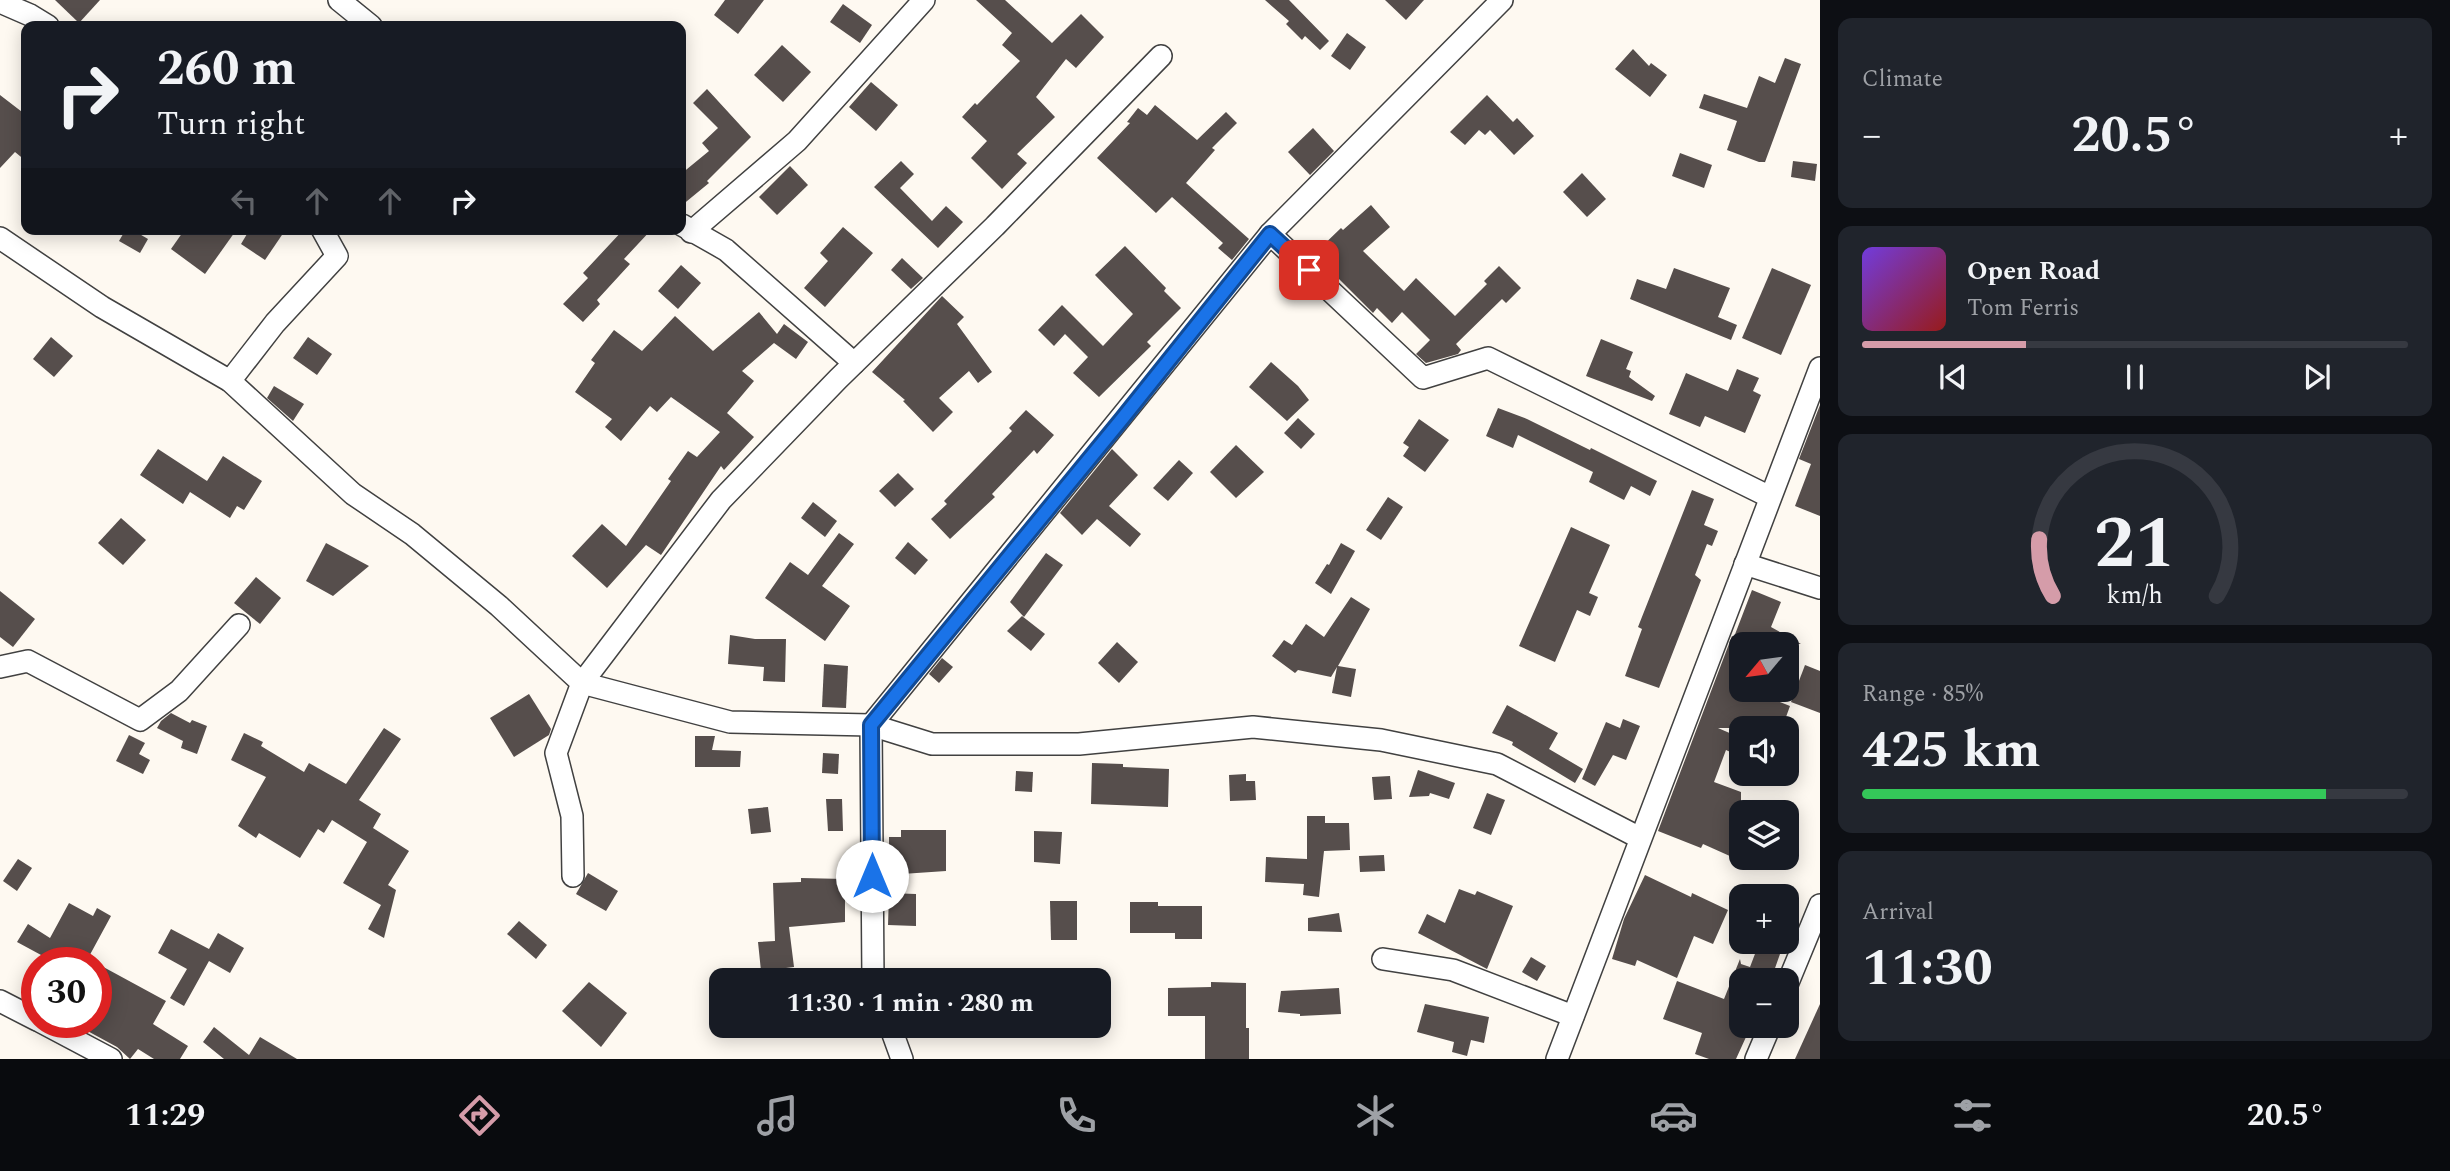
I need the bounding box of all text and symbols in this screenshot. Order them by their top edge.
text: 260 m [157,32,296,107]
icon: right [42,49,133,140]
text: Climate [1862,62,1943,97]
text: 20.5° [2071,96,2199,175]
text: Turn right [157,100,305,149]
text: − [1862,107,1881,165]
text: + [2389,107,2408,165]
icon: left [225,182,263,220]
icon: ahead [298,182,336,220]
icon: ahead [371,182,409,220]
icon: right [444,182,482,220]
pin [1279,240,1339,300]
icon: arrive [1290,251,1328,289]
text: Open Road [1967,251,2100,291]
text: Tom Ferris [1967,291,2079,326]
icon: previous [1934,358,1972,396]
icon: pause [2116,358,2154,396]
icon: next [2298,358,2336,396]
text: 21 [2094,489,2176,600]
text: km/h [2107,576,2163,614]
north arrow [1729,632,1799,702]
map controls [1729,632,1799,1038]
text: Range · 85% [1862,677,1983,712]
text: 425 km [1862,711,2041,790]
button: sound [1729,716,1799,786]
button: layers [1729,800,1799,870]
position arrow [835,839,909,913]
button: + [1729,884,1799,954]
text: Arrival [1862,895,1934,930]
text: 11:30 [1862,929,1993,1008]
speed limit sign: 30 [21,947,112,1038]
button: − [1729,968,1799,1038]
text: 11:30 · 1 min · 280 m [786,983,1034,1023]
text: 11:29 [125,1091,205,1140]
icon: directions [455,1091,504,1140]
icon: music [753,1091,802,1140]
icon: phone [1052,1091,1101,1140]
icon: climate [1351,1091,1400,1140]
icon: car [1649,1091,1698,1140]
icon: filters [1948,1091,1997,1140]
text: 20.5° [2247,1091,2325,1140]

